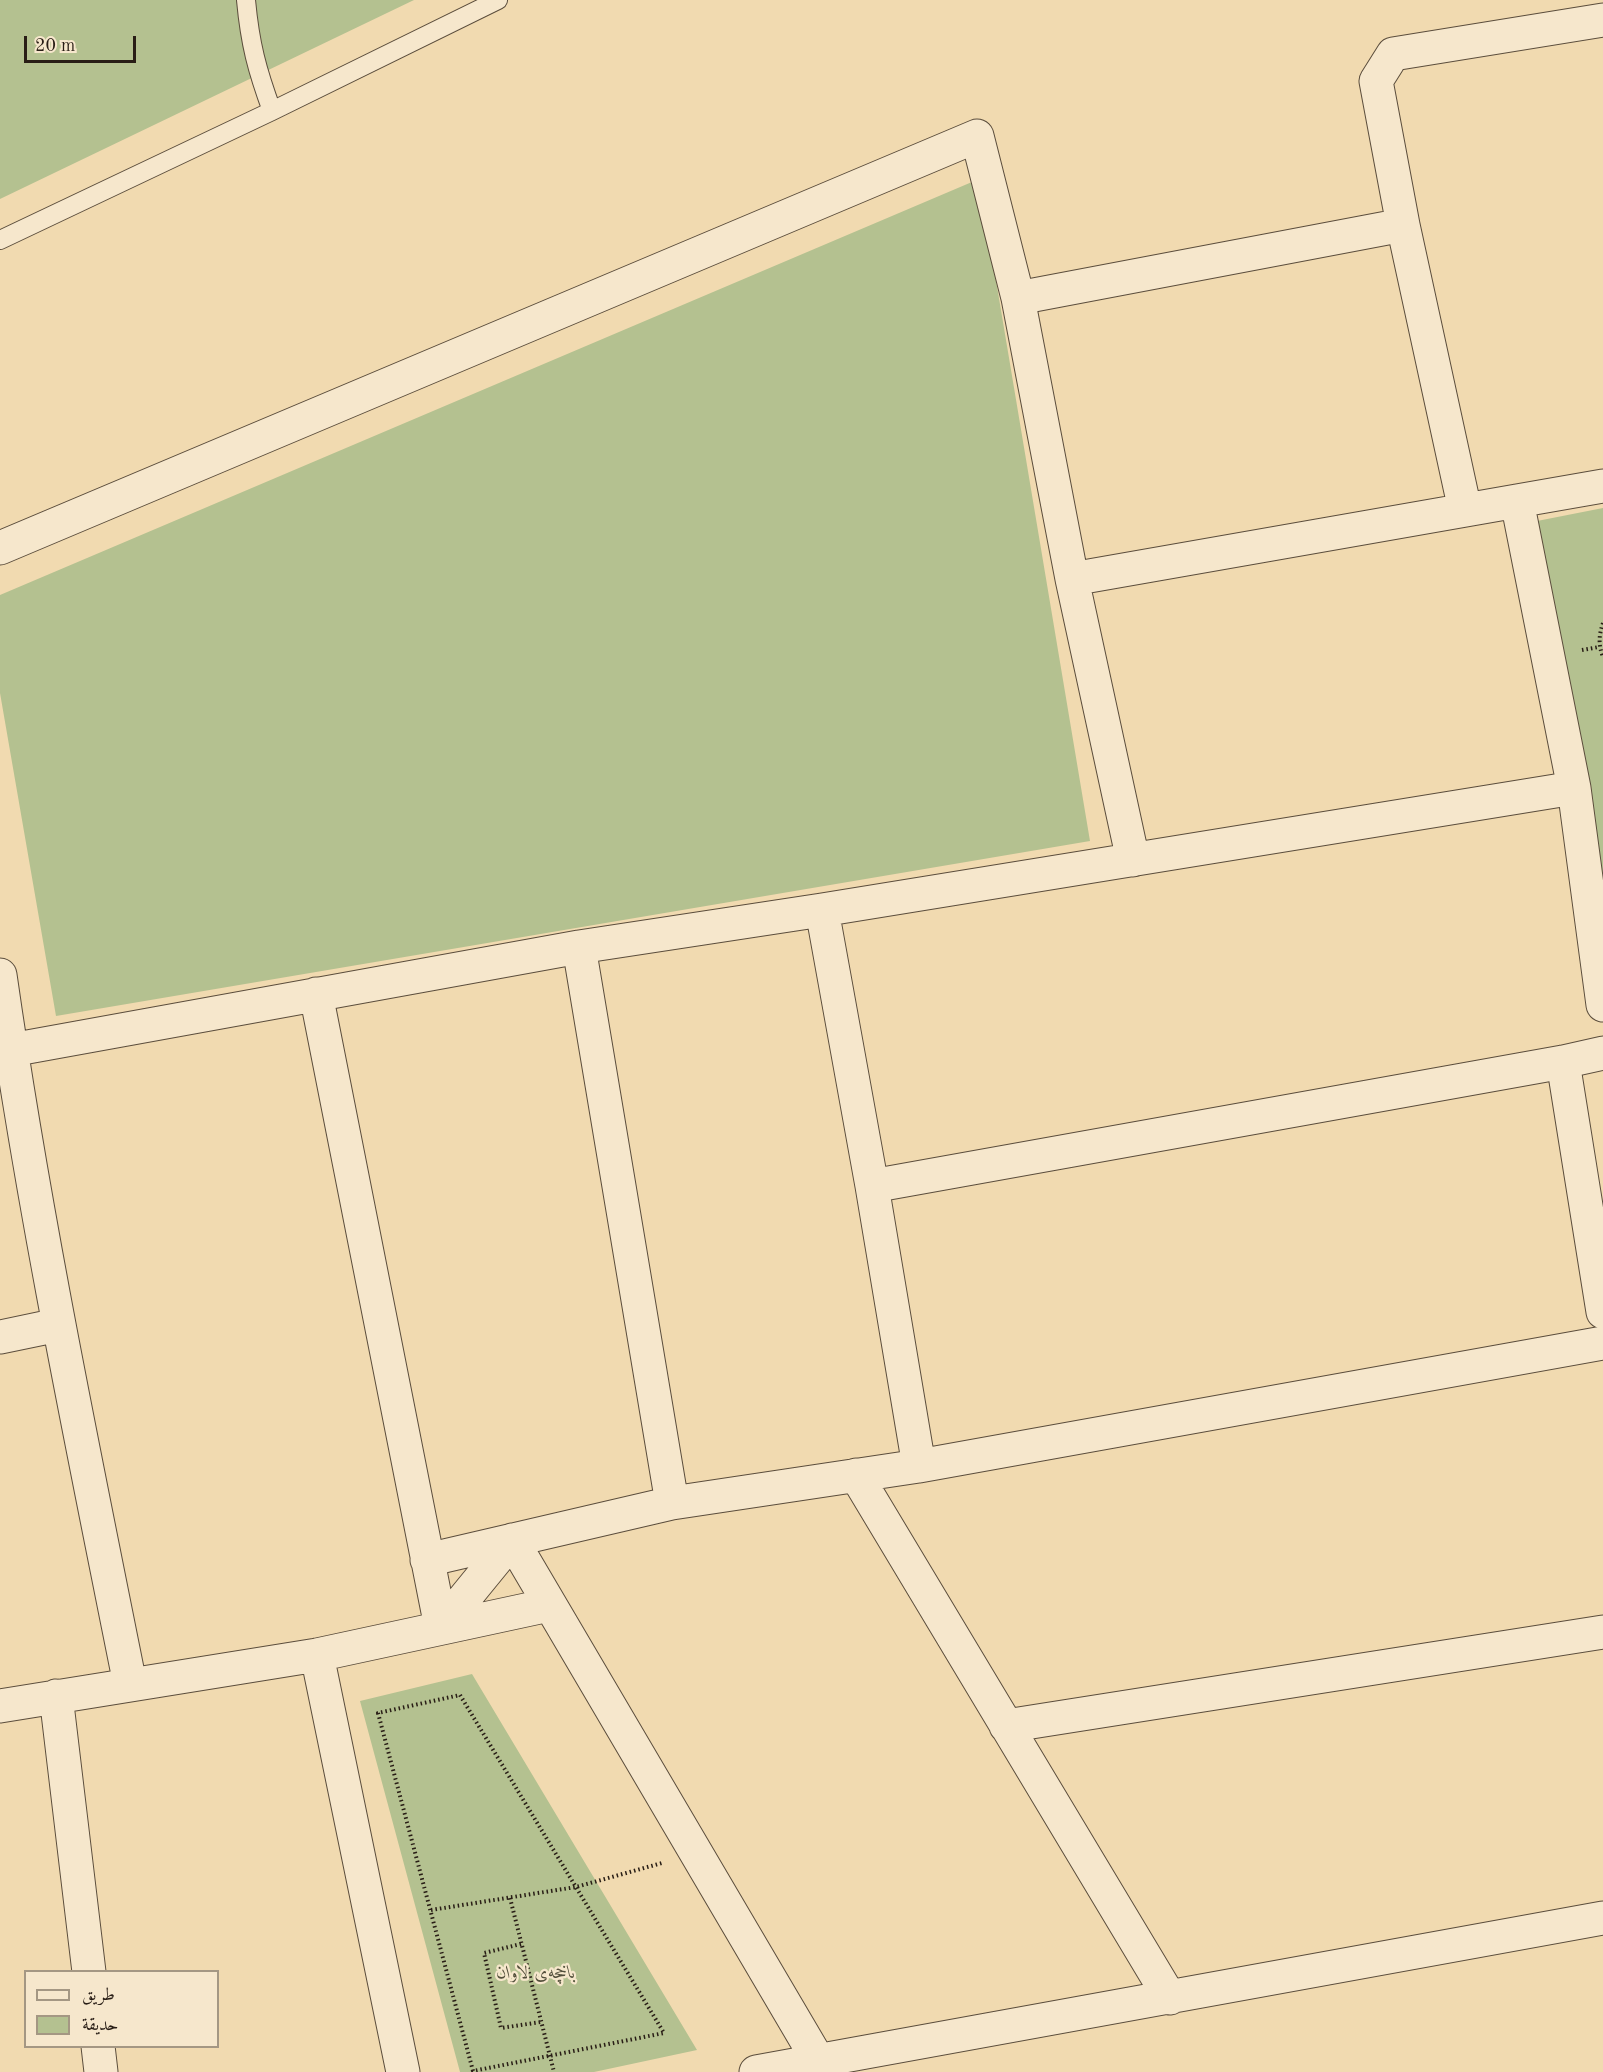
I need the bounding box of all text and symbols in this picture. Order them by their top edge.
scale bar [27,24,140,62]
text: 20 m [35,37,75,55]
park label: باخچەی لاوان [497,1962,575,1984]
legend [24,1970,219,2048]
text: طريق [82,1986,115,2004]
text: حديقة [82,2016,118,2034]

